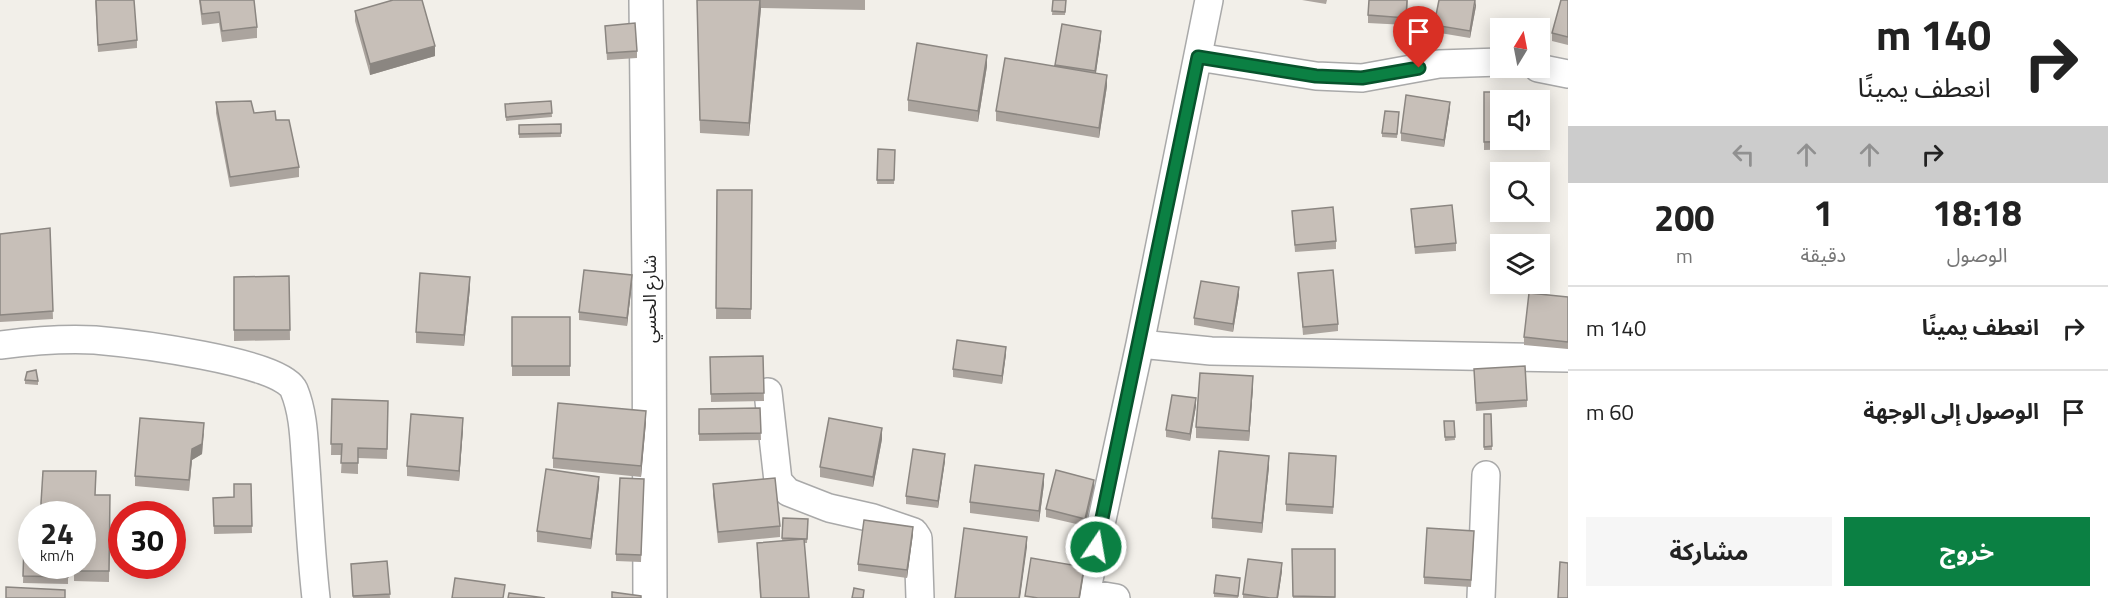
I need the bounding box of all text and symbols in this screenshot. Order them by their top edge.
text: 140 m [1876,2,1991,66]
pin [1393,6,1444,68]
icon: arrive [1402,15,1435,48]
north arrow [1490,18,1550,78]
map controls [1490,18,1550,294]
icon: right [2012,24,2090,102]
text: انعطف يمينًا [1858,66,1991,107]
button: sound [1490,90,1550,150]
icon: left [1727,138,1760,171]
icon: ahead [1790,138,1823,171]
icon: ahead [1853,138,1886,171]
icon: right [1916,138,1949,171]
button: search [1490,162,1550,222]
text: 1 [1813,185,1833,240]
text: 18:18 [1932,185,2022,240]
text: 200 [1654,190,1715,245]
button: layers [1490,234,1550,294]
text: دقيقة [1801,239,1846,270]
text: الوصول [1947,239,2007,270]
text: m [1676,240,1693,271]
street label: شارع الحسي [636,255,664,343]
text: انعطف يمينًا [1922,310,2039,344]
text: 140 m [1586,311,1646,345]
icon: right [2057,312,2090,345]
text: الوصول إلى الوجهة [1863,394,2039,428]
text: 60 m [1586,395,1634,429]
icon: arrive [2057,396,2090,429]
speed limit sign: 30 [108,501,186,579]
text: 24 [40,510,74,556]
position arrow [1064,515,1128,579]
button: مشاركة [1586,517,1832,586]
button: خروج [1844,517,2090,586]
text: km/h [40,544,74,567]

